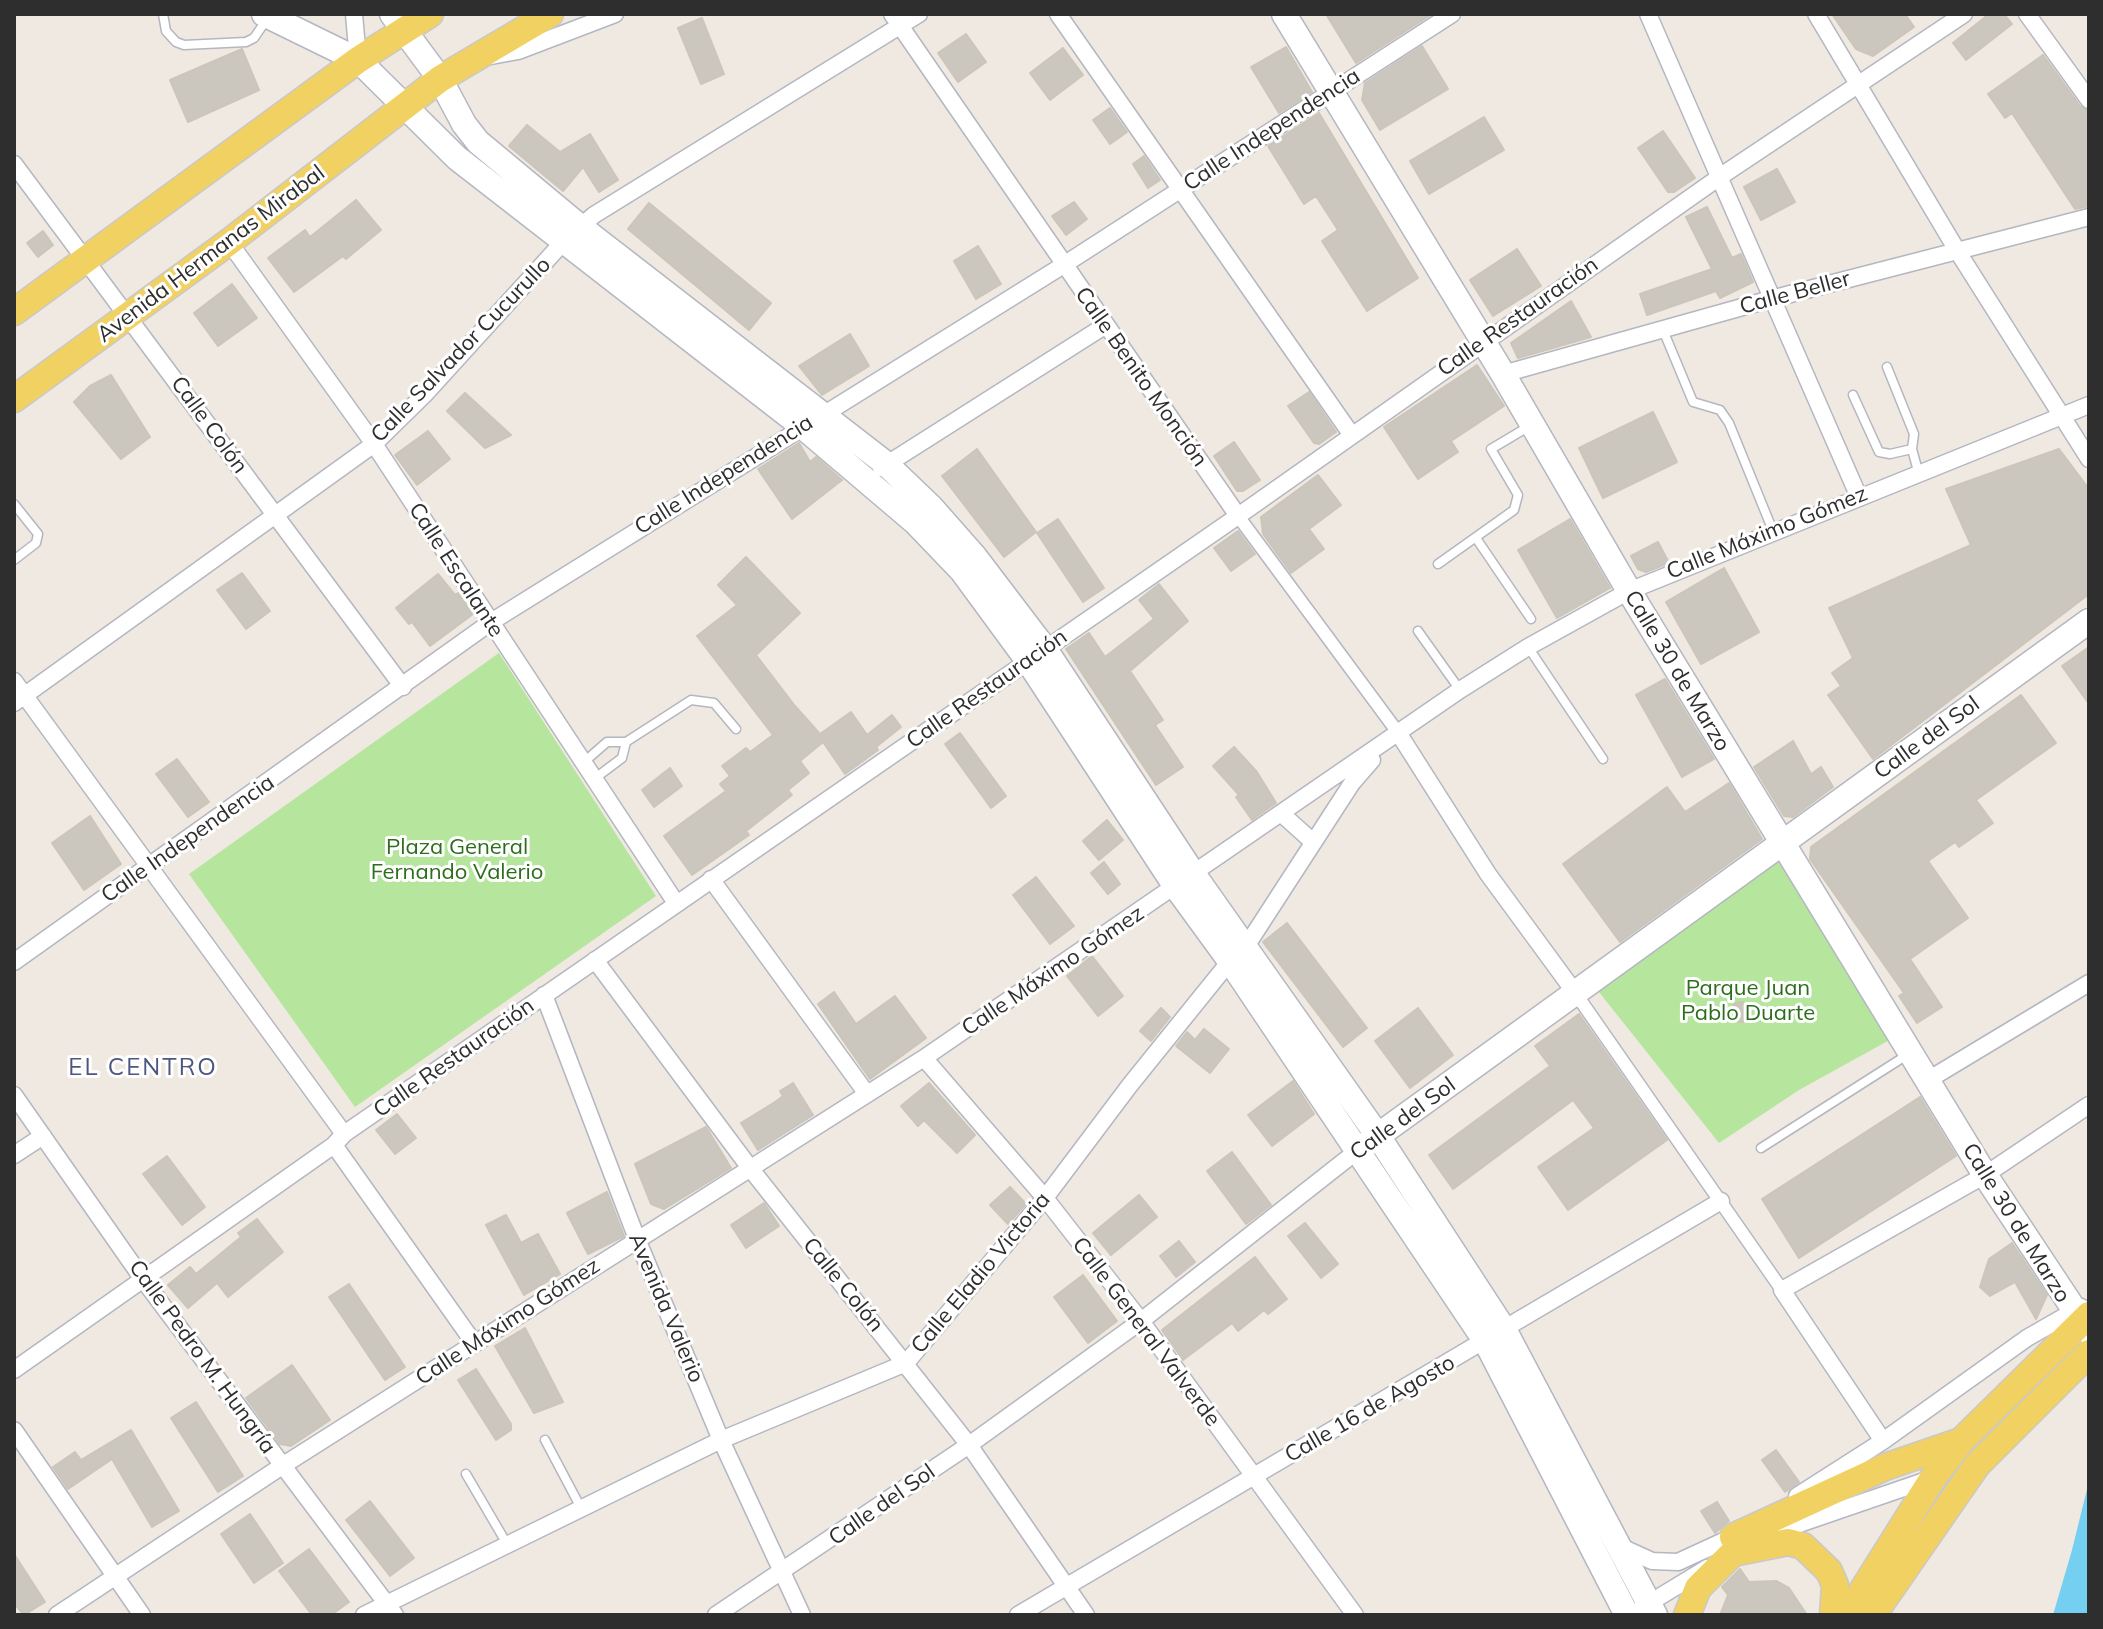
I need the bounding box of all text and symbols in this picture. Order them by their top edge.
street label: Calle Independencia [1179,63,1365,197]
street label: Avenida Hermanas Mirabal [92,160,330,348]
street label: Calle Salvador Cucurullo [366,252,556,448]
street label: Calle Restauración [1433,252,1603,382]
street label: Calle Beller [1737,266,1853,320]
street label: Calle Benito Monción [1069,282,1213,472]
street label: Calle Colón [165,371,253,479]
street label: Calle Independencia [630,409,818,541]
street label: Calle Máximo Gómez [1663,481,1871,585]
street label: Calle Escalante [403,498,509,642]
street label: Calle 30 de Marzo [1619,586,1735,756]
street label: Calle Restauración [902,624,1072,754]
street label: Calle del Sol [1869,691,1985,785]
street label: Calle Independencia [96,769,280,909]
park label: Plaza General Fernando Valerio [371,834,543,886]
street label: Calle Máximo Gómez [957,900,1149,1042]
park label: Parque Juan Pablo Duarte [1681,975,1815,1026]
street label: Calle Restauración [369,993,539,1123]
district label: EL CENTRO [68,1054,218,1082]
street label: Calle del Sol [1345,1072,1461,1166]
street label: Calle 30 de Marzo [1956,1138,2076,1308]
street label: Calle Eladio Victoria [906,1187,1056,1359]
street label: Avenida Valerio [623,1229,709,1387]
street label: Calle General Valverde [1066,1232,1226,1432]
street label: Calle Colón [797,1233,889,1337]
street label: Calle Máximo Gómez [411,1253,605,1391]
street label: Calle Pedro M. Hungría [123,1255,281,1459]
street label: Calle 16 de Agosto [1280,1350,1460,1468]
street label: Calle del Sol [824,1459,940,1551]

